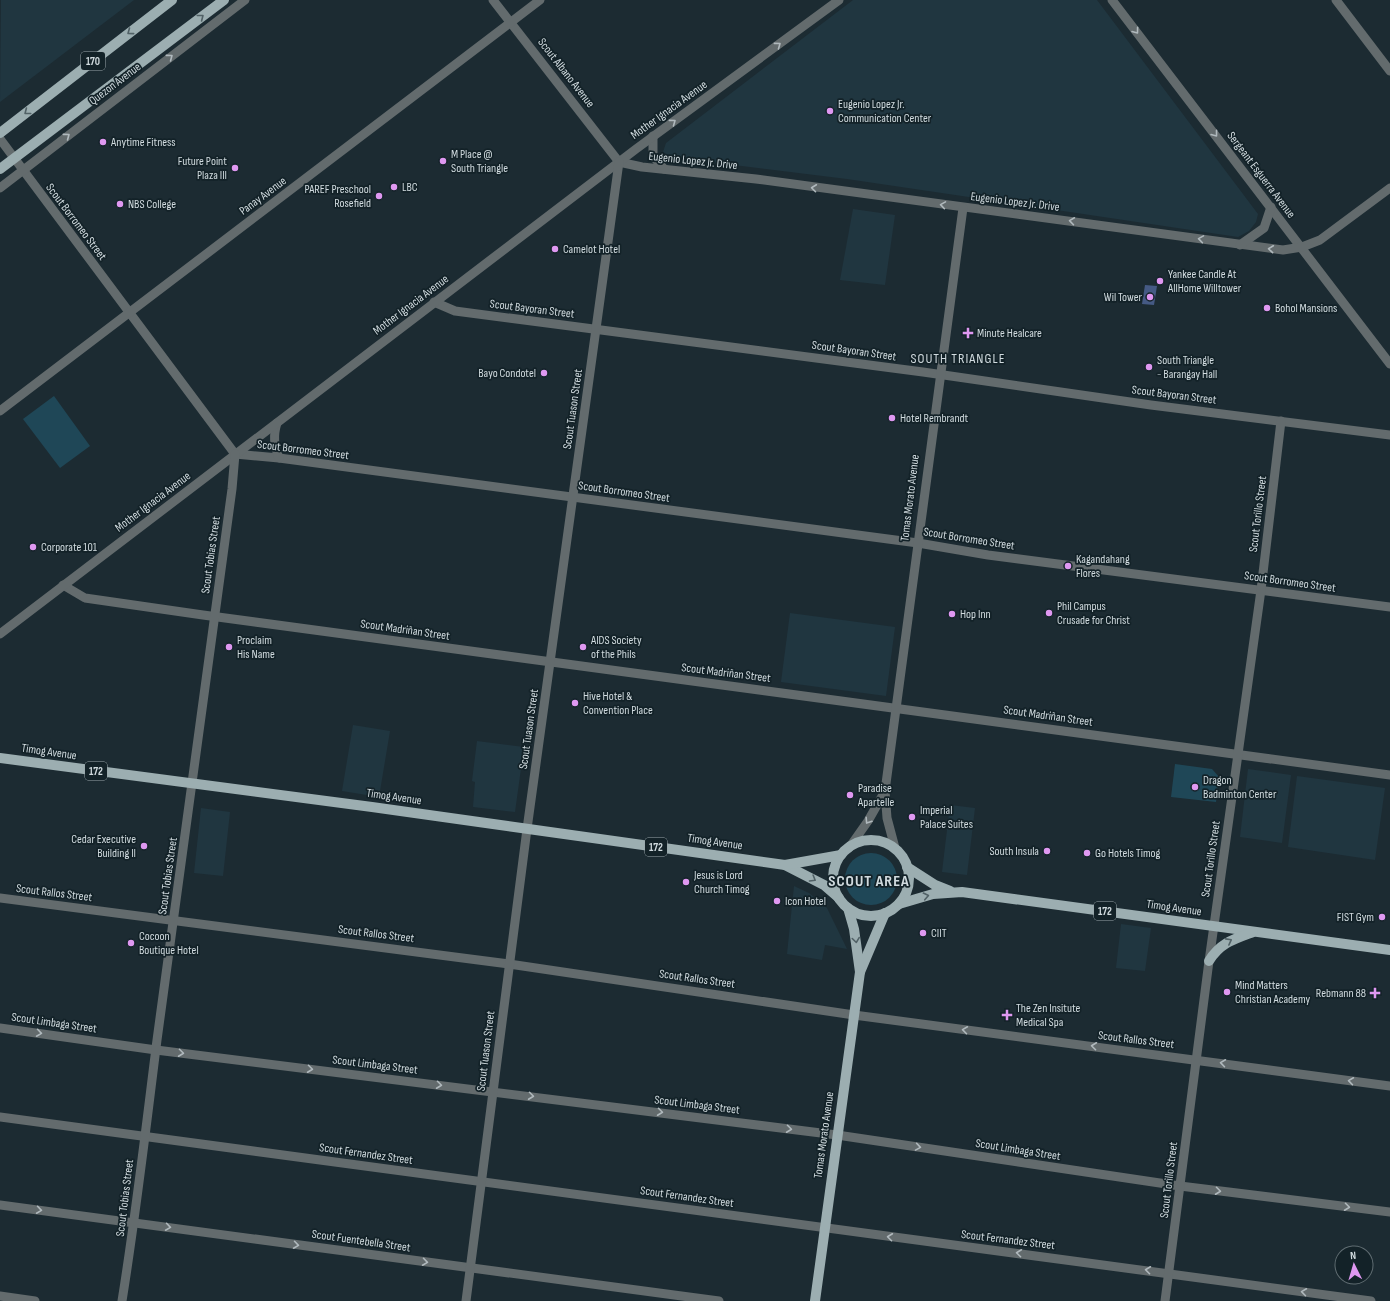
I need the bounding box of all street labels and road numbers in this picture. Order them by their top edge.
street label: Scout Albano Avenue [534,35,598,111]
road number: 170 [81,52,105,70]
street label: Quezon Avenue [86,59,144,108]
street label: Mother Ignacia Avenue [628,77,710,143]
street label: Sergeant Esguerra Avenue [1224,129,1299,221]
street label: Eugenio Lopez Jr. Drive [648,149,738,173]
street label: Panay Avenue [236,173,290,219]
street label: Scout Borromeo Street [42,181,110,264]
street label: Eugenio Lopez Jr. Drive [970,189,1060,215]
street label: Mother Ignacia Avenue [370,272,452,338]
street label: Scout Bayoran Street [489,296,575,322]
street label: Scout Bayoran Street [811,338,898,364]
street label: Scout Tuason Street [560,368,586,450]
street label: Scout Bayoran Street [1131,382,1217,408]
street label: Scout Borromeo Street [256,437,350,463]
street label: Tomas Morato Avenue [897,454,923,542]
street label: Mother Ignacia Avenue [112,469,194,535]
street label: Scout Torillo Street [1246,475,1270,553]
street label: Scout Borromeo Street [577,478,671,506]
street label: Scout Tobias Street [198,515,224,595]
street label: Scout Borromeo Street [922,524,1016,554]
street label: Scout Borromeo Street [1243,568,1337,596]
street label: Scout Madriñan Street [359,616,451,644]
street label: Scout Madriñan Street [680,660,772,686]
street label: Scout Tuason Street [516,688,542,770]
street label: Scout Madriñan Street [1002,702,1094,730]
street label: Timog Avenue [20,741,78,763]
road number: 172 [85,762,107,780]
street label: Timog Avenue [365,786,423,808]
street label: Scout Torillo Street [1198,820,1224,898]
street label: Timog Avenue [686,831,744,853]
street label: Scout Tobias Street [155,836,181,916]
road number: 172 [645,838,667,856]
street label: Scout Rallos Street [15,881,93,905]
street label: Timog Avenue [1145,897,1203,919]
road number: 172 [1094,902,1116,920]
street label: Scout Rallos Street [337,922,415,946]
street label: Scout Rallos Street [658,966,736,992]
street label: Scout Limbaga Street [10,1010,98,1036]
street label: Scout Tuason Street [474,1010,498,1092]
street label: Scout Rallos Street [1097,1028,1175,1052]
street label: Scout Limbaga Street [331,1052,419,1078]
street label: Tomas Morato Avenue [810,1091,838,1179]
street label: Scout Limbaga Street [653,1092,741,1118]
street label: Scout Limbaga Street [974,1136,1062,1164]
street label: Scout Fernandez Street [318,1140,414,1168]
street label: Scout Torillo Street [1157,1141,1181,1219]
street label: Scout Tobias Street [113,1158,137,1238]
street label: Scout Fernandez Street [639,1183,735,1211]
street label: Scout Fuentebella Street [311,1227,412,1255]
street label: Scout Fernandez Street [960,1227,1056,1253]

